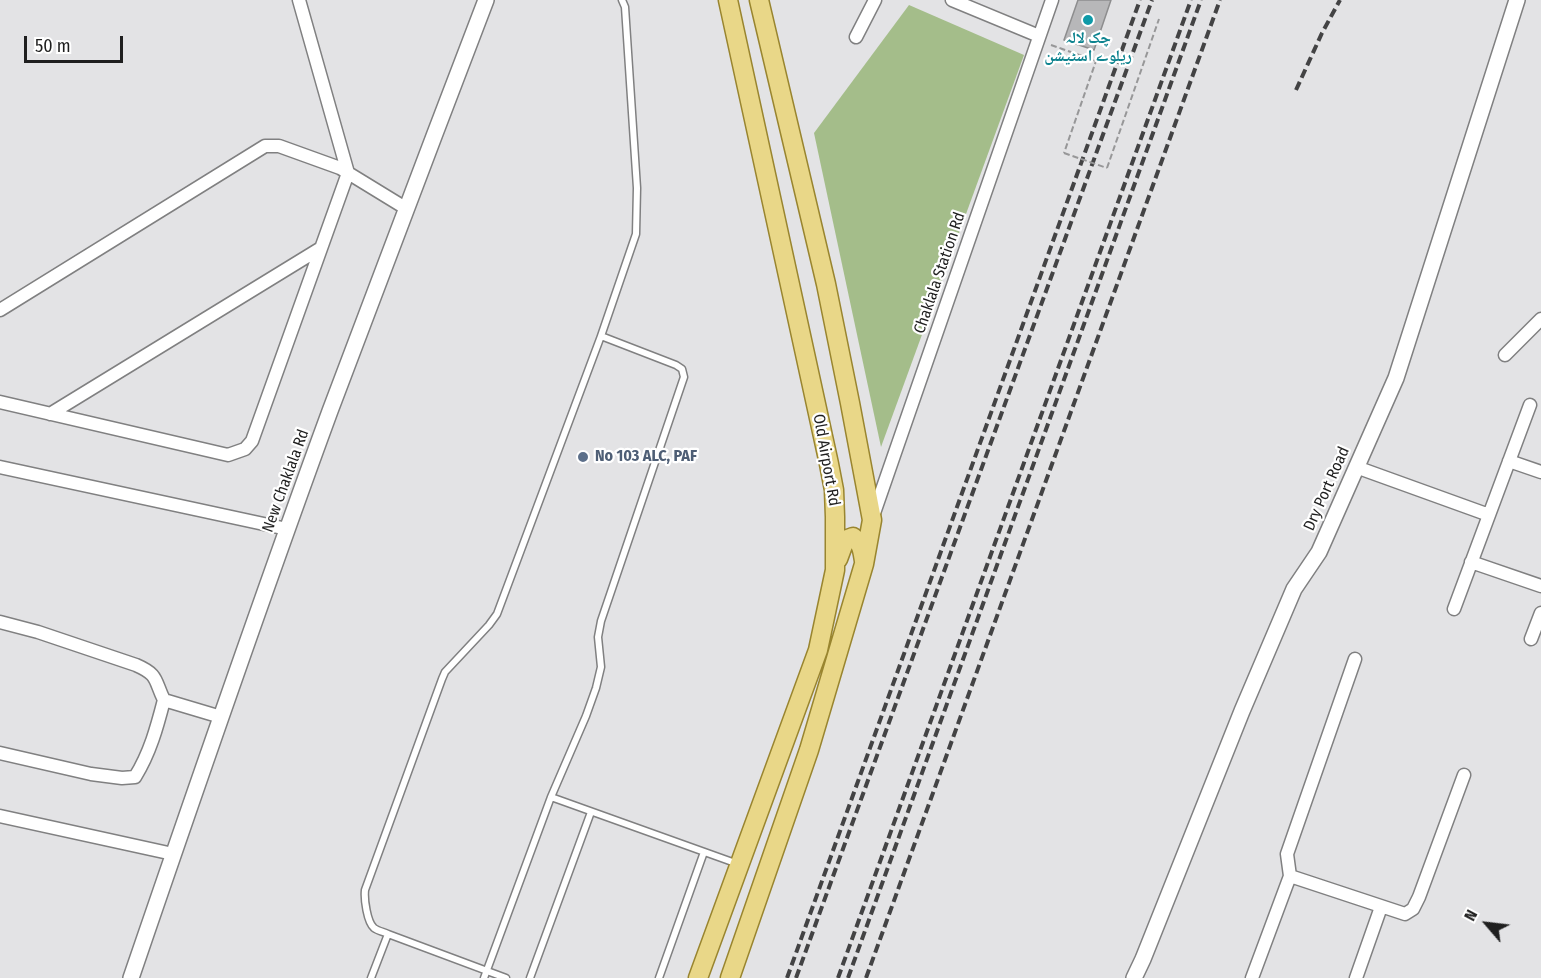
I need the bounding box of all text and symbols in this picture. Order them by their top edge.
marker: چک لالہ ریلوے اسٹیشن [1081,13,1095,27]
scale bar [27,24,126,62]
place label: چک لالہ ریلوے اسٹیشن [1044,29,1132,67]
text: 50 m [35,35,71,57]
street label: Chaklala Station Rd [910,210,970,336]
street label: Old Airport Rd [808,412,844,508]
street label: New Chaklala Rd [258,427,314,535]
street label: Dry Port Road [1300,444,1354,534]
place label: No 103 ALC, PAF [595,447,697,467]
marker: No 103 ALC, PAF [576,450,590,464]
north arrow [1457,894,1517,954]
text: N [1460,907,1481,924]

